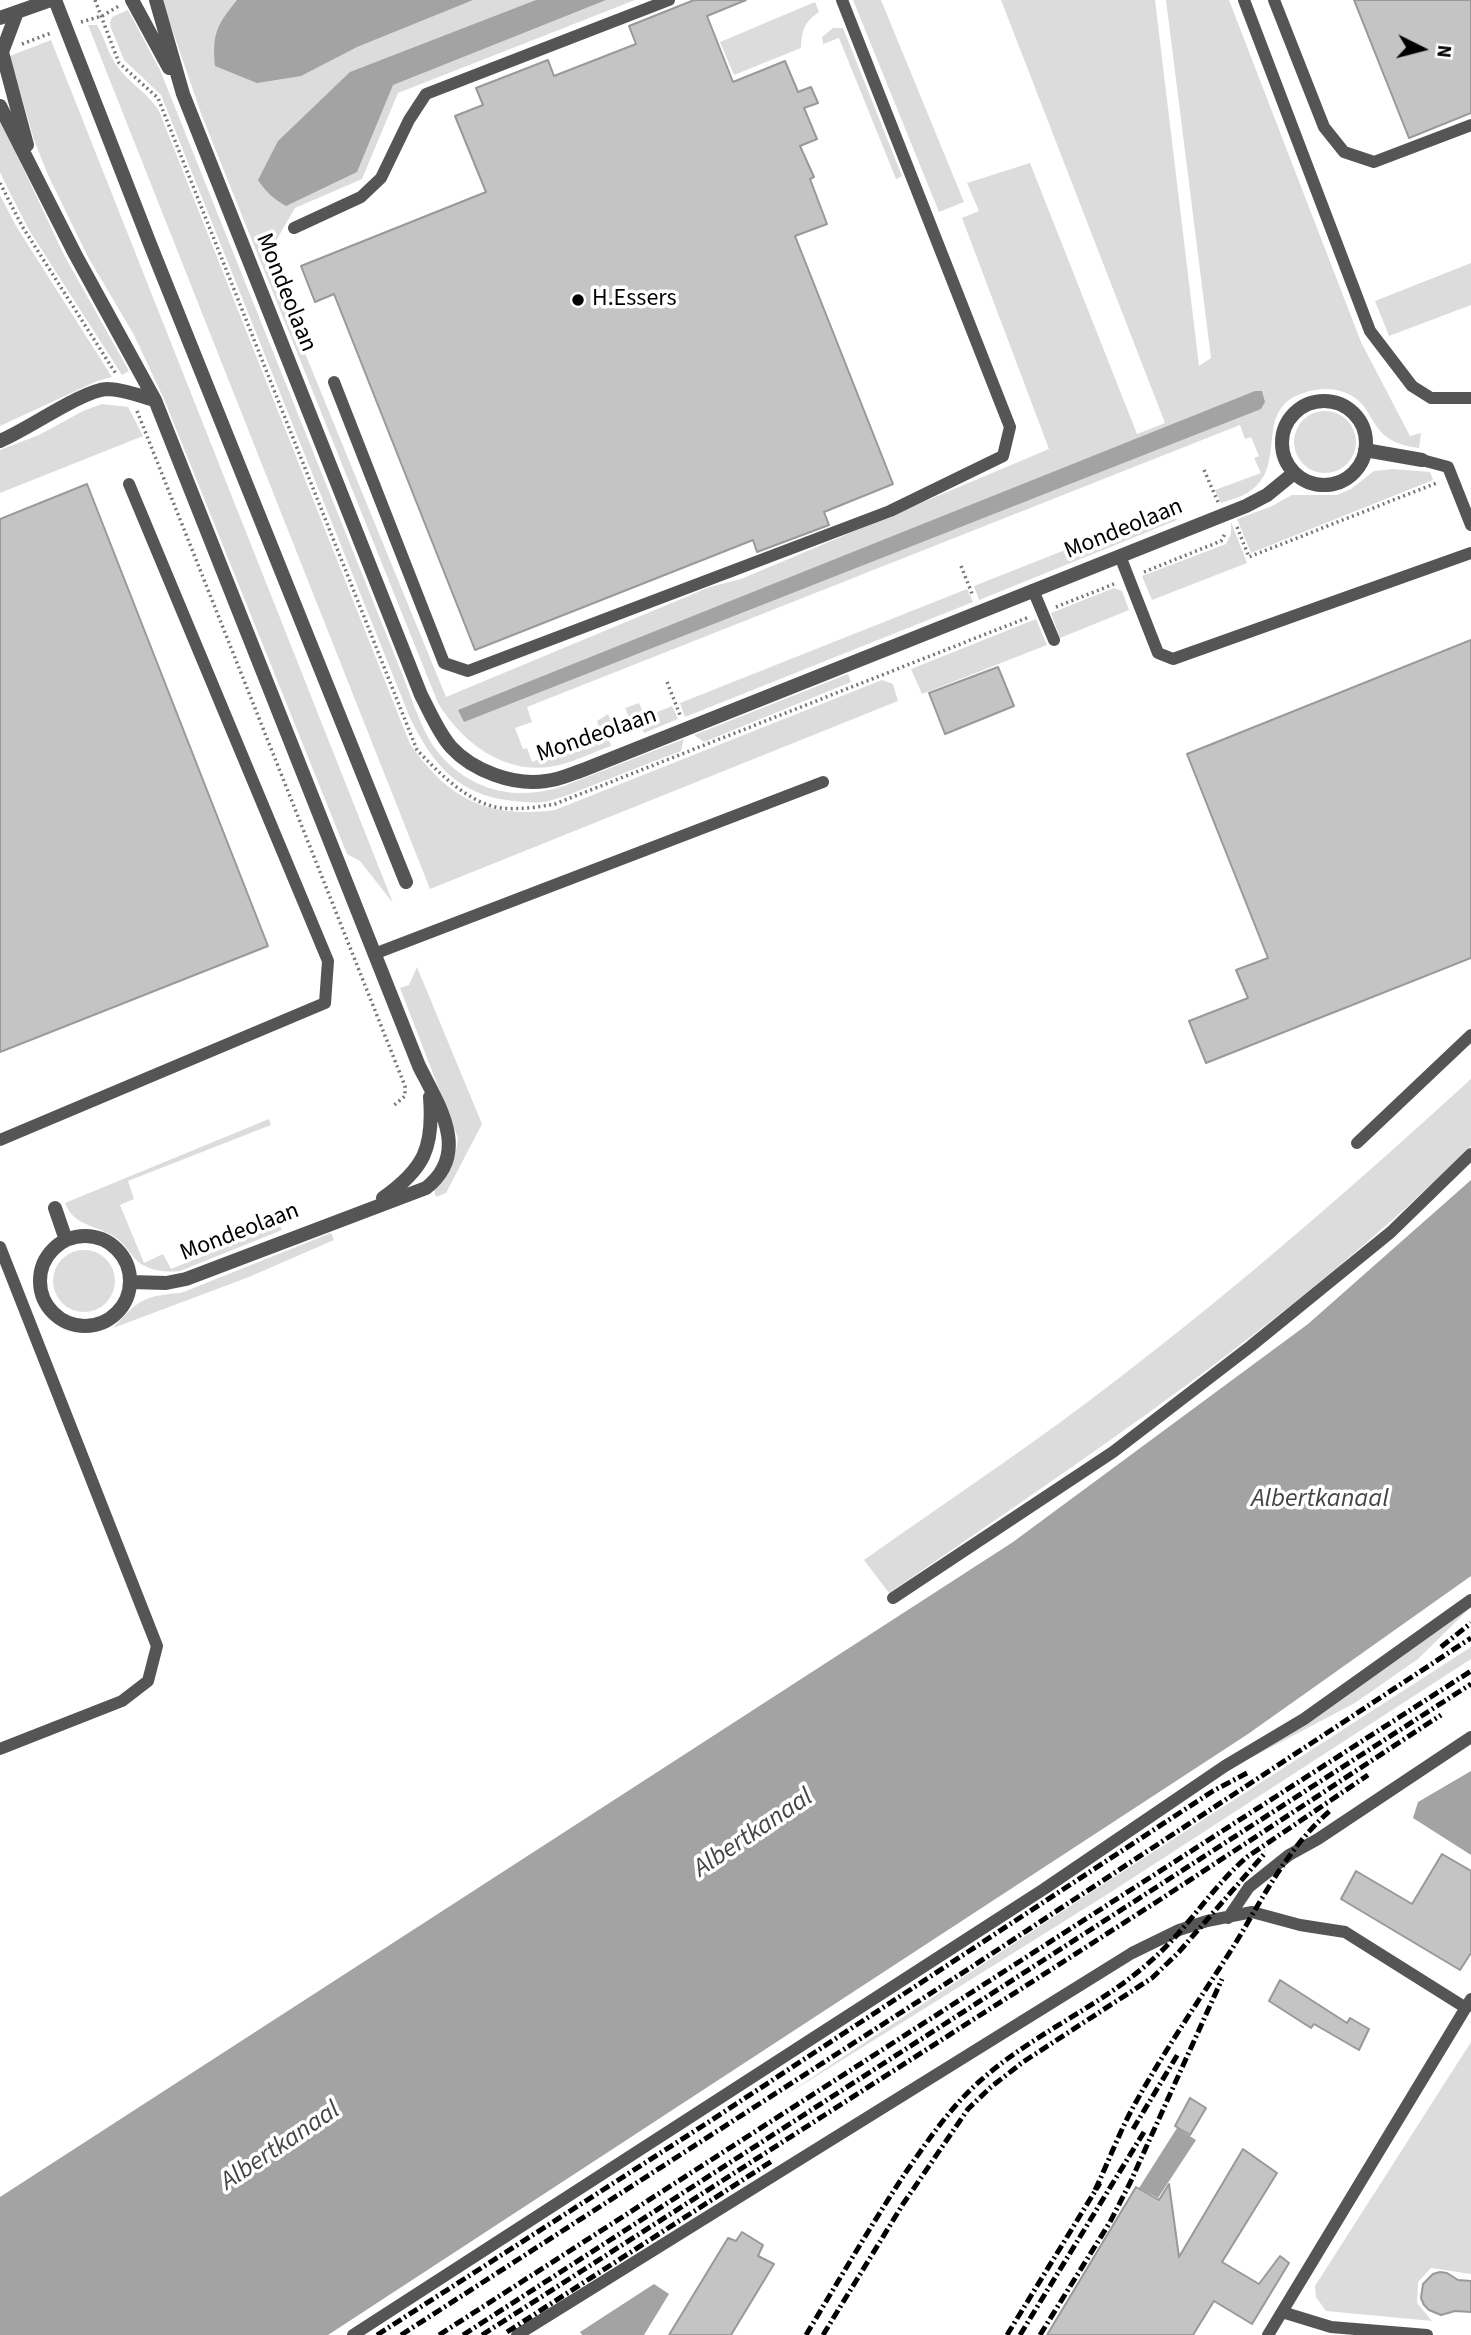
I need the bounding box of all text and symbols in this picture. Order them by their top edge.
north arrow [1387,14,1457,84]
text: N [1429,44,1457,59]
street label: Mondeolaan [248,230,322,356]
place label: H.Essers [592,286,677,314]
marker: H.Essers [570,292,586,308]
street label: Mondeolaan [1061,493,1187,567]
street label: Mondeolaan [533,702,661,770]
street label: Mondeolaan [176,1197,304,1269]
water label: Albertkanaal [1251,1484,1389,1516]
water label: Albertkanaal [688,1783,820,1885]
water label: Albertkanaal [215,2096,347,2198]

